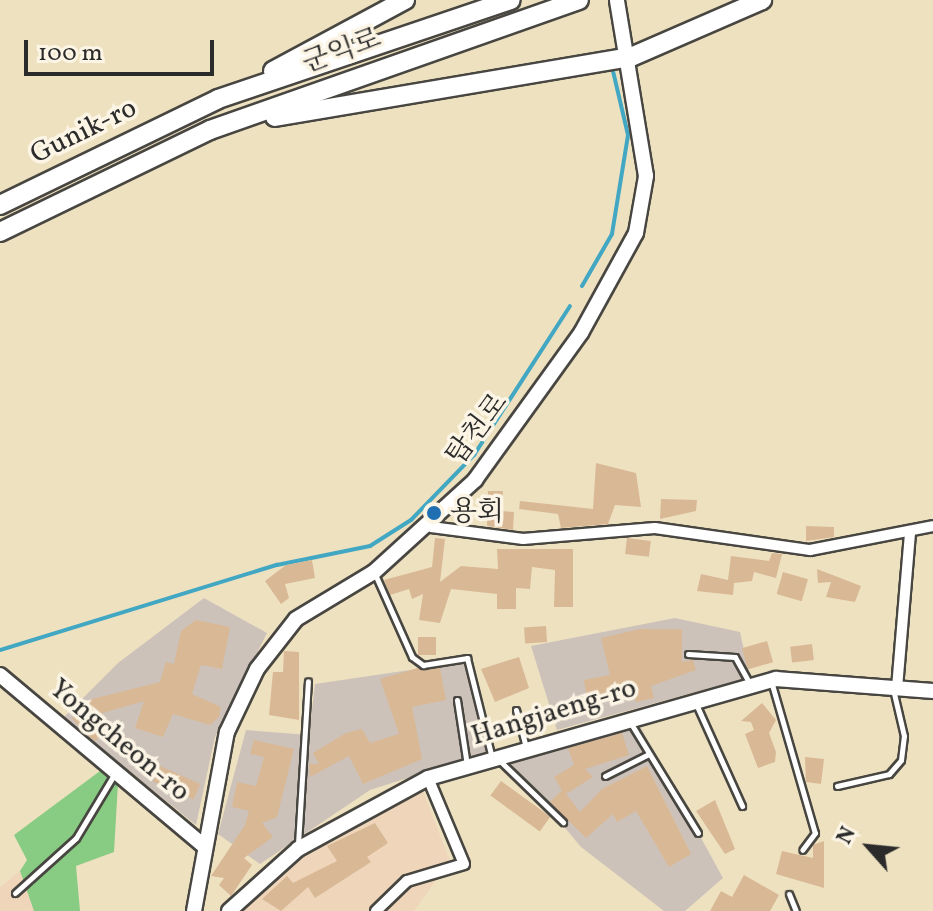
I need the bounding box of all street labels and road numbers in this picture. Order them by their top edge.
street label: 군익로 [298,22,386,82]
street label: Gunik-ro [25,92,143,172]
street label: 탑천로 [440,387,516,473]
street label: Hangjaeng-ro [468,672,640,754]
street label: Yongcheon-ro [42,673,196,809]

